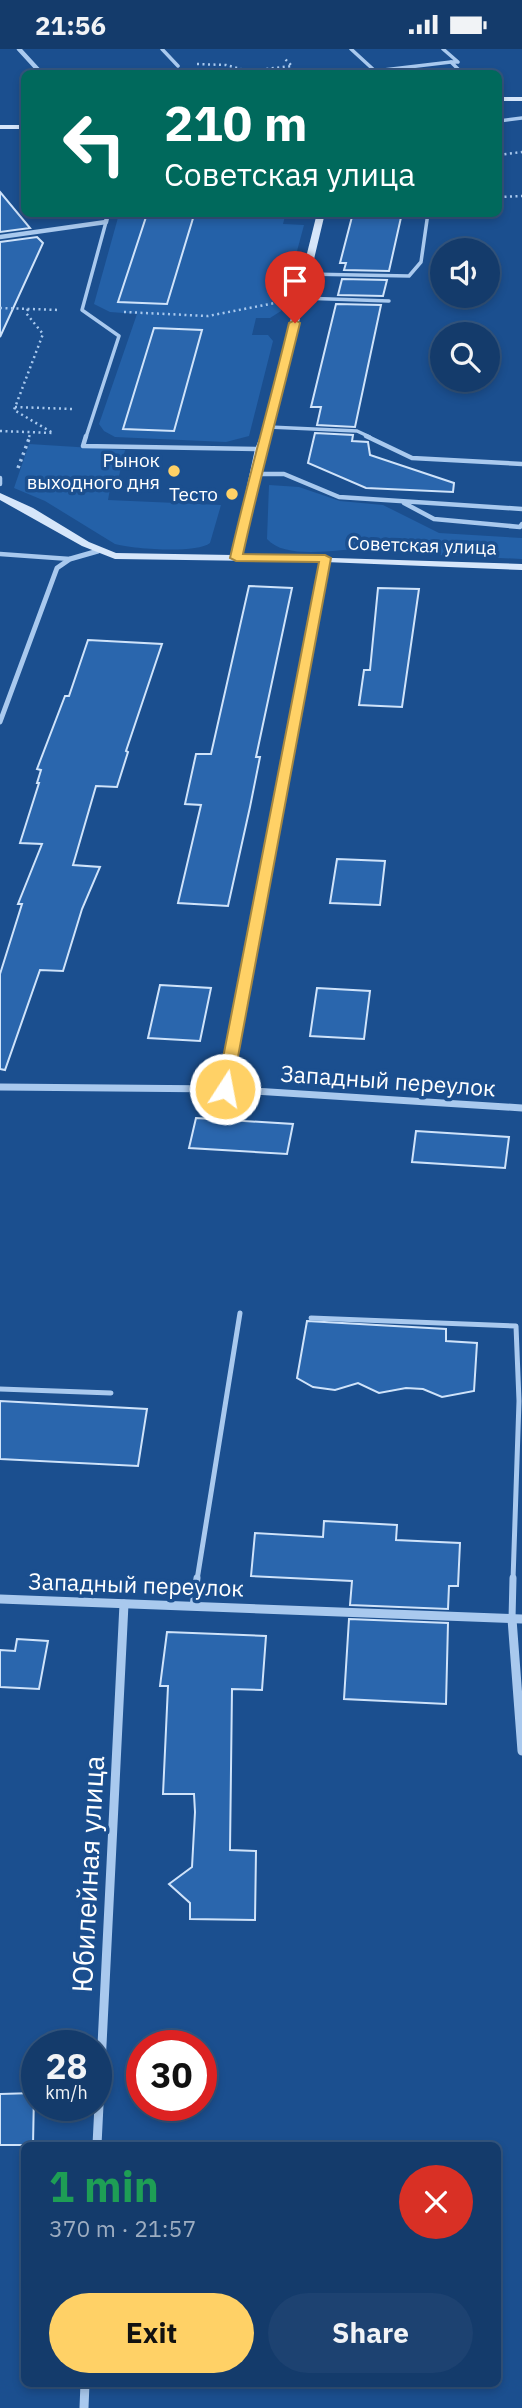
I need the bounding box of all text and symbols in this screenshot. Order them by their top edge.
text: 21:56 [35,8,106,42]
text: 210 m [164,91,308,154]
icon: left [49,98,140,189]
text: Советская улица [164,153,415,195]
map controls [430,238,500,392]
button: sound [430,238,500,308]
pin [265,251,325,323]
icon: arrive [276,262,314,300]
button: search [430,322,500,392]
place label: Рынок выходного дня [27,448,160,494]
marker: Рынок выходного дня [166,463,182,479]
place label: Тесто [169,482,218,506]
marker: Тесто [224,486,240,502]
street label: Советская улица [347,530,497,560]
position arrow [188,1052,262,1126]
street label: Западный переулок [279,1058,497,1103]
street label: Западный переулок [28,1565,245,1603]
street label: Юбилейная улица [63,1754,112,1993]
speed limit sign: 30 [126,2030,217,2121]
text: 28 [45,2043,88,2089]
text: km/h [45,2081,88,2104]
text: 1 min [49,2159,159,2214]
button: close [399,2165,473,2239]
text: 370 m · 21:57 [49,2213,196,2243]
button: Exit [49,2293,254,2373]
button: Share [268,2293,473,2373]

